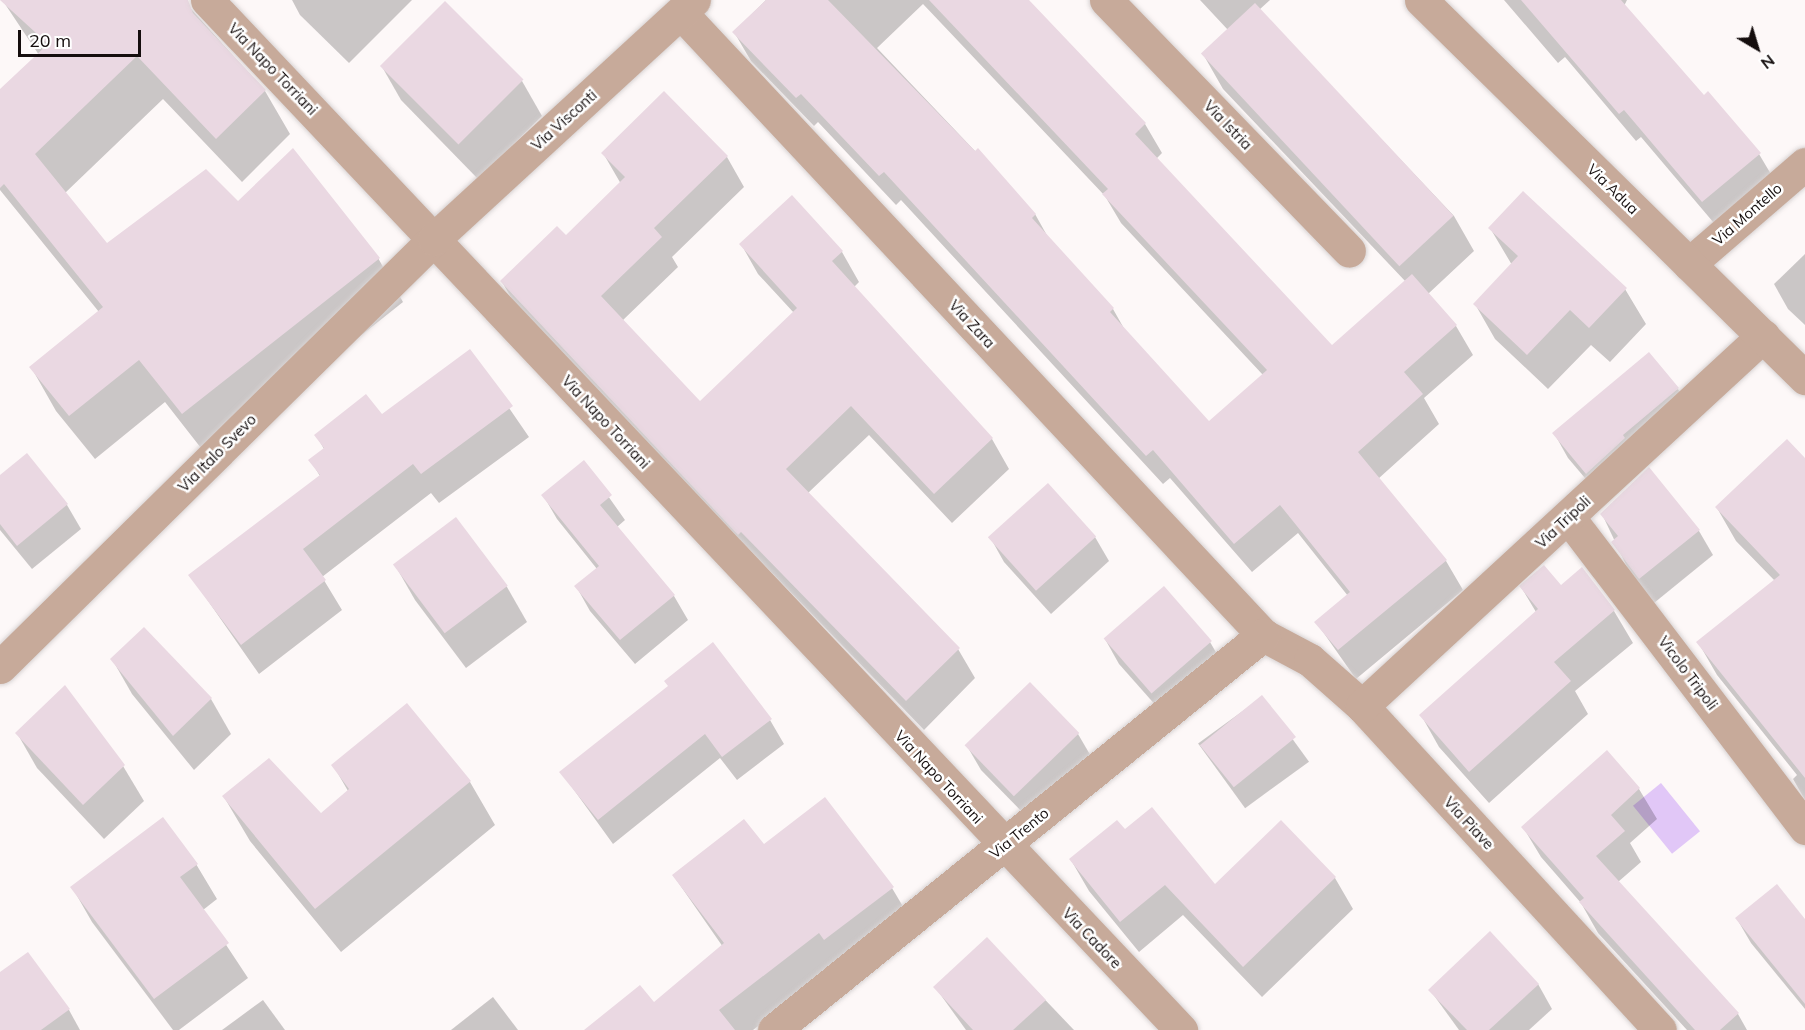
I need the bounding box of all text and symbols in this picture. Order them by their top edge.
scale bar [21,18,144,56]
north arrow [1727,18,1787,78]
street label: Via Napo Torriani [225,19,321,119]
text: 20 m [29,29,71,52]
text: N [1757,51,1779,74]
street label: Via Visconti [528,86,600,154]
street label: Via Istria [1200,97,1256,153]
street label: Via Adua [1584,160,1642,218]
street label: Via Montello [1709,179,1785,249]
street label: Via Zara [945,296,999,352]
street label: Via Napo Torriani [558,372,654,472]
street label: Via Italo Svevo [174,410,260,496]
street label: Via Tripoli [1532,492,1594,552]
street label: Vicolo Tripoli [1654,633,1722,713]
street label: Via Napo Torriani [891,727,987,827]
street label: Via Piave [1440,793,1498,853]
street label: Via Trento [986,804,1052,862]
street label: Via Cadore [1059,904,1125,972]

